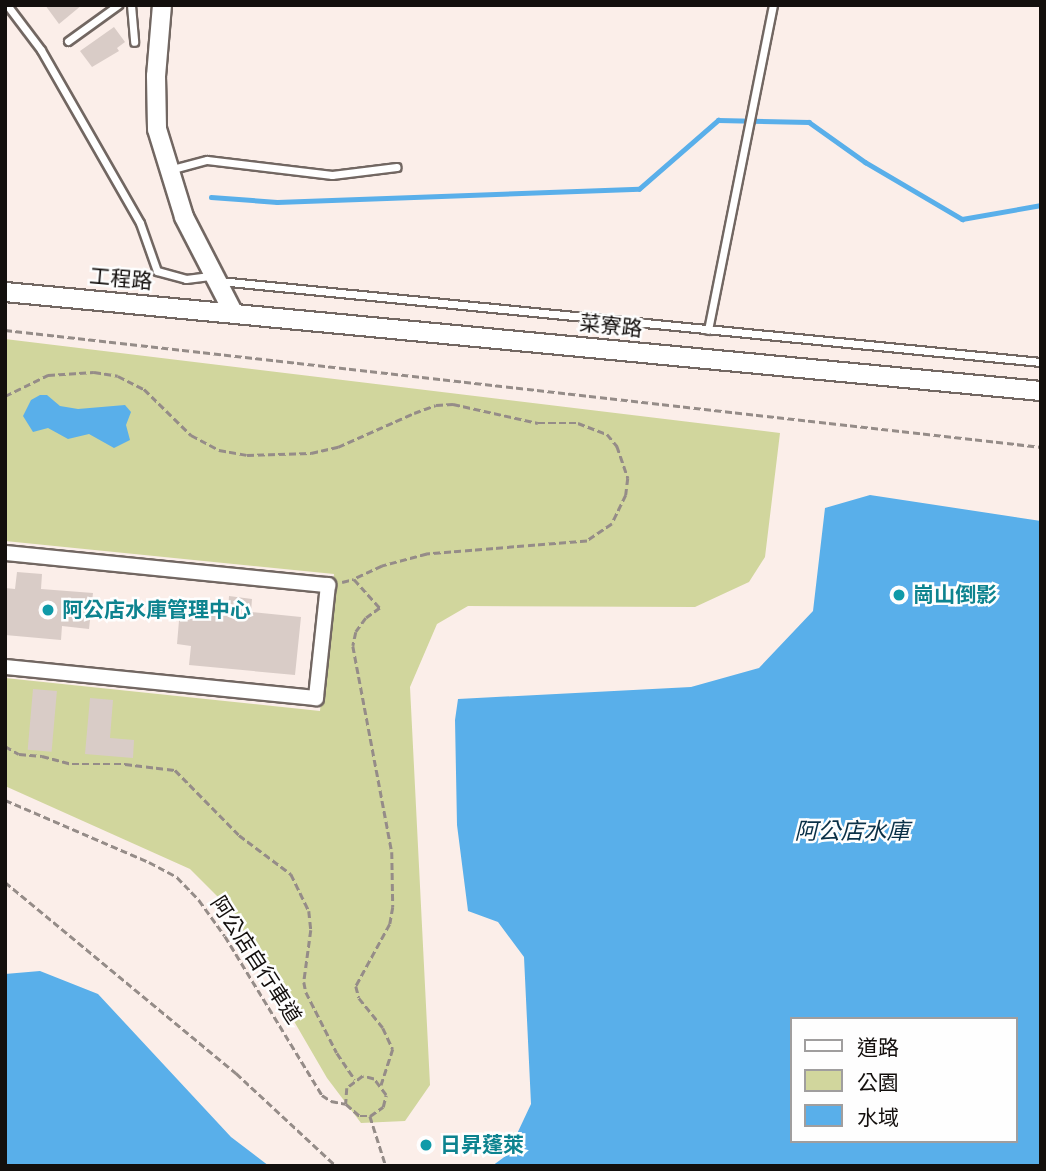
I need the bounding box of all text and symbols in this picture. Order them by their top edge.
street label: 工程路 [89,264,153,294]
street label: 菜寮路 [578,310,644,342]
place label: 崗山倒影 [913,582,997,608]
marker: 崗山倒影 [891,587,907,603]
place label: 阿公店水庫管理中心 [62,597,251,623]
marker: 阿公店水庫管理中心 [40,602,56,618]
water label: 阿公店水庫 [795,817,909,845]
street label: 阿公店自行車道 [205,891,307,1029]
legend [790,1017,1018,1143]
text: 道路 [857,1035,899,1060]
text: 公園 [857,1070,899,1095]
text: 水域 [857,1105,899,1130]
place label: 日昇蓬萊 [440,1132,524,1158]
marker: 日昇蓬萊 [418,1137,434,1153]

